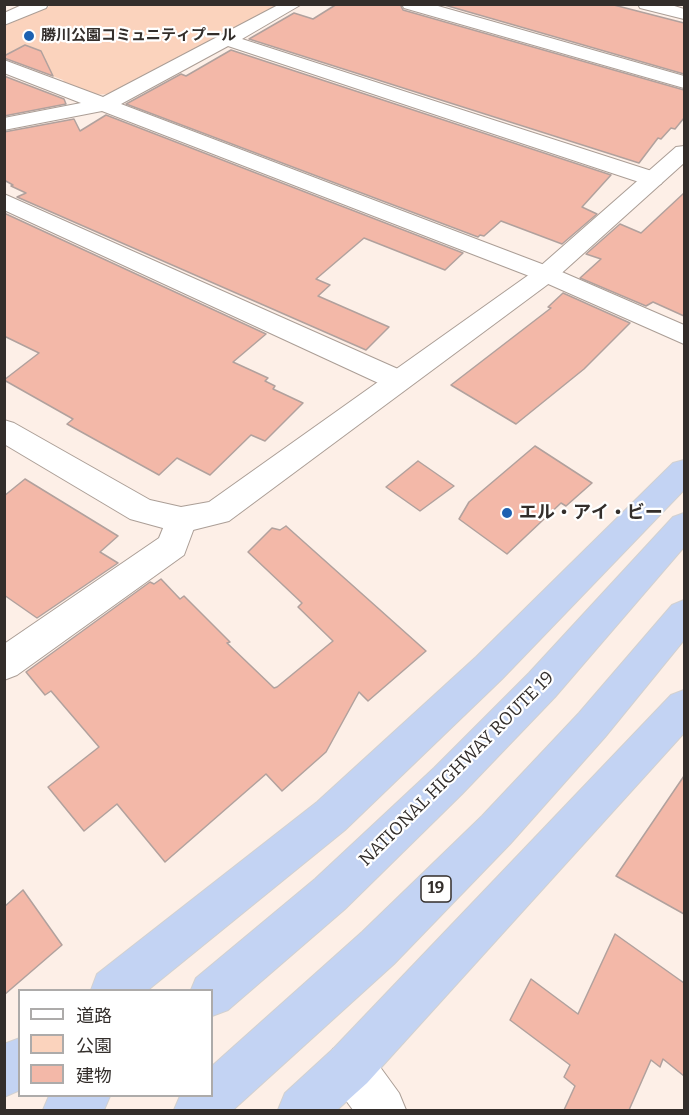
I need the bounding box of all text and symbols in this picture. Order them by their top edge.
place label: 勝川公園コミュニティプール [41,27,236,45]
marker: 勝川公園コミュニティプール [22,29,36,43]
place label: エル・アイ・ビー [519,502,663,524]
marker: エル・アイ・ビー [500,506,514,520]
street label: NATIONAL HIGHWAY ROUTE 19 [355,667,559,871]
road number: 19 [421,876,451,902]
legend [18,989,213,1097]
text: 道路 [76,1005,112,1027]
text: 公園 [76,1035,112,1057]
text: 建物 [76,1065,112,1087]

